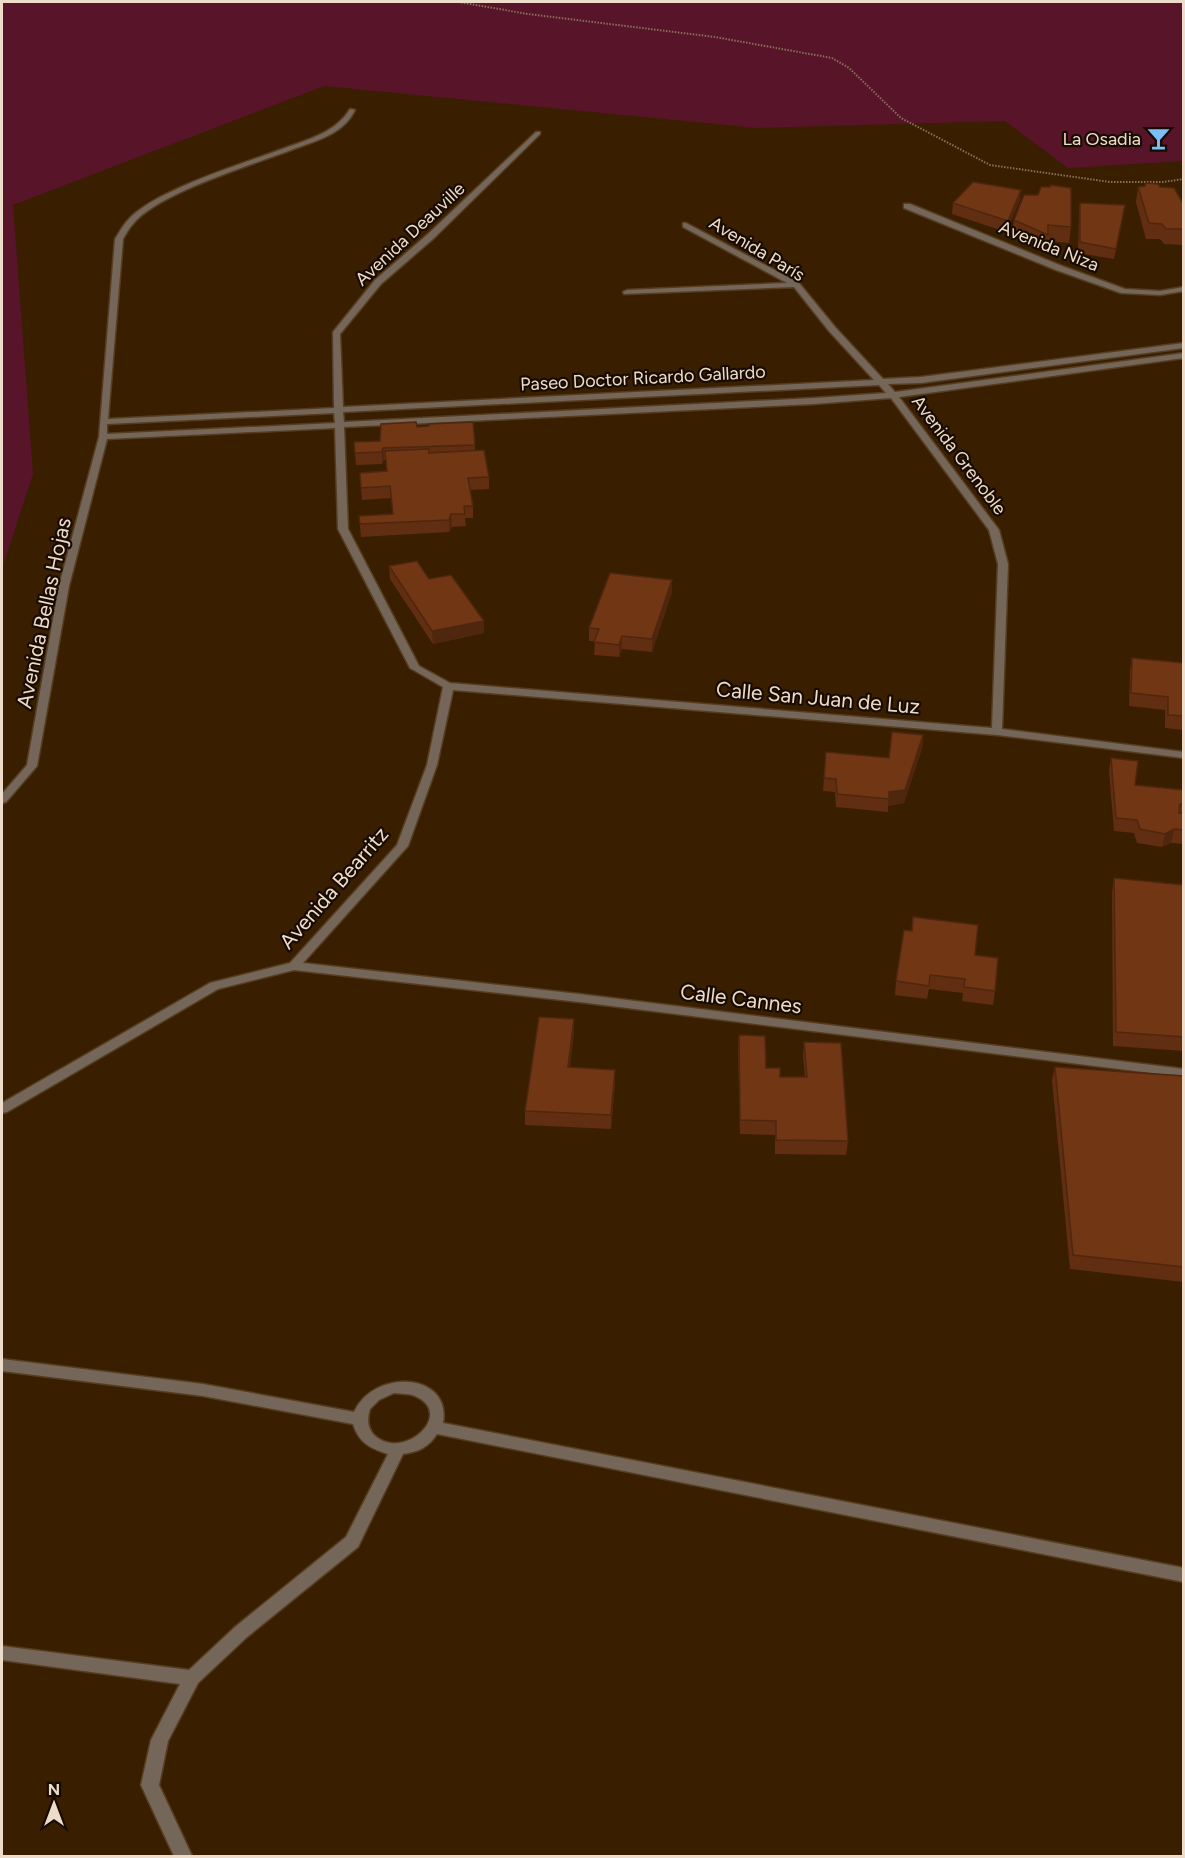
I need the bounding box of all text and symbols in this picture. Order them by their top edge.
bar icon: La Osadia [1146,126,1172,152]
place label: La Osadia [1063,128,1141,150]
street label: Avenida Deauville [351,177,470,290]
street label: Avenida París [705,212,809,286]
street label: Avenida Niza [996,216,1102,276]
street label: Paseo Doctor Ricardo Gallardo [520,361,766,395]
street label: Avenida Grenoble [907,391,1011,519]
street label: Avenida Bellas Hojas [11,515,76,710]
street label: Calle San Juan de Luz [715,676,921,719]
street label: Avenida Bearritz [274,822,393,954]
street label: Calle Cannes [679,979,803,1018]
north arrow [24,1774,84,1834]
text: N [48,1780,60,1799]

